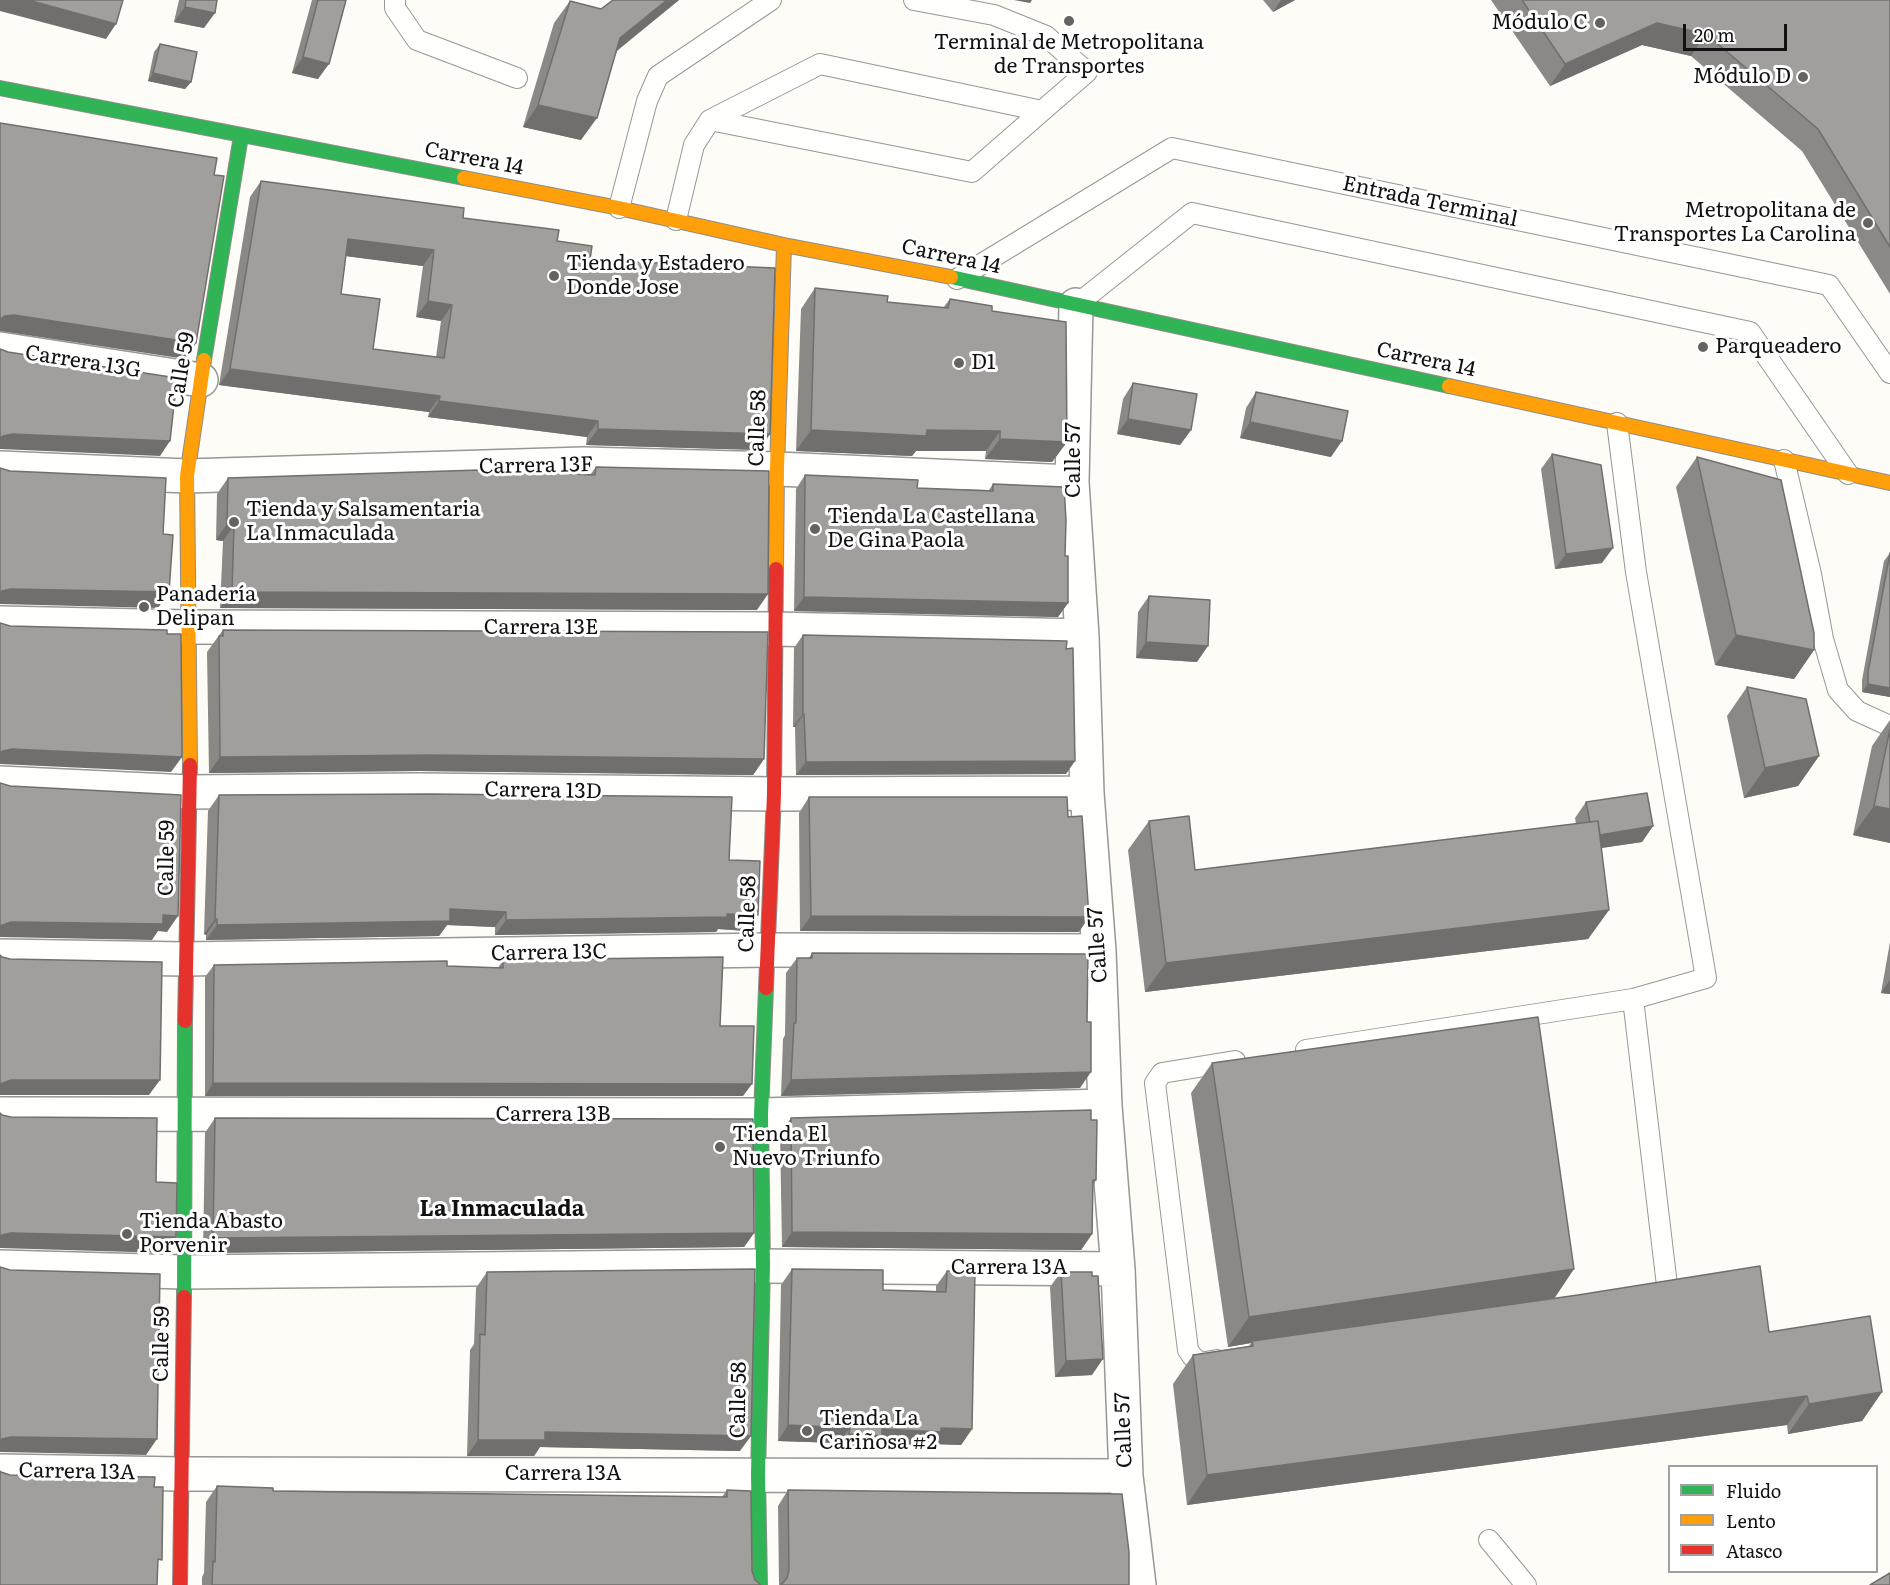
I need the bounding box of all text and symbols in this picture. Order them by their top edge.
place label: Módulo C [1491,10,1588,36]
scale bar [1686,12,1790,50]
marker: Terminal de Metropolitana de Transportes [1062,14,1076,28]
marker: Módulo C [1593,16,1607,30]
text: 20 m [1694,21,1735,48]
place label: Terminal de Metropolitana de Transportes [934,30,1204,80]
place label: Módulo D [1693,64,1791,90]
marker: Módulo D [1796,70,1810,84]
street label: Carrera 14 [422,137,526,181]
street label: Entrada Terminal [1340,171,1520,233]
place label: Metropolitana de Transportes La Carolina [1614,198,1856,248]
marker: Metropolitana de Transportes La Carolina [1861,216,1875,230]
street label: Carrera 14 [899,234,1003,280]
place label: Tienda y Estadero Donde Jose [566,251,745,301]
marker: Tienda y Estadero Donde Jose [547,269,561,283]
street label: Calle 59 [164,330,200,410]
place label: Parqueadero [1715,334,1842,360]
street label: Carrera 14 [1374,337,1478,383]
street label: Carrera 13G [23,340,143,384]
marker: Parqueadero [1696,340,1710,354]
place label: D1 [971,350,996,376]
marker: D1 [952,356,966,370]
street label: Calle 58 [744,389,772,467]
street label: Calle 57 [1061,422,1087,498]
street label: Carrera 13F [479,452,593,480]
place label: Tienda y Salsamentaria La Inmaculada [246,497,481,547]
place label: Tienda La Castellana De Gina Paola [827,504,1035,554]
marker: Tienda y Salsamentaria La Inmaculada [227,515,241,529]
marker: Tienda La Castellana De Gina Paola [808,522,822,536]
place label: Panadería Delipan [156,582,256,632]
marker: Panadería Delipan [137,600,151,614]
street label: Carrera 13E [484,615,598,641]
street label: Carrera 13D [484,777,602,805]
street label: Calle 59 [154,820,180,896]
street label: Calle 58 [734,875,762,953]
street label: Calle 57 [1083,906,1113,984]
street label: Carrera 13C [491,939,607,967]
street label: Carrera 13B [495,1102,611,1128]
place label: Tienda El Nuevo Triunfo [732,1122,880,1172]
marker: Tienda El Nuevo Triunfo [713,1140,727,1154]
district label: La Inmaculada [420,1197,584,1223]
place label: Tienda Abasto Porvenir [139,1209,283,1259]
marker: Tienda Abasto Porvenir [120,1227,134,1241]
street label: Carrera 13A [951,1255,1067,1281]
street label: Calle 59 [149,1306,175,1382]
street label: Calle 58 [726,1361,752,1439]
street label: Calle 57 [1110,1392,1138,1468]
place label: Tienda La Cariñosa #2 [819,1406,937,1456]
marker: Tienda La Cariñosa #2 [800,1424,814,1438]
street label: Carrera 13A [18,1458,136,1486]
street label: Carrera 13A [505,1461,621,1487]
legend [1668,1465,1878,1573]
text: Fluido [1726,1477,1781,1504]
text: Lento [1726,1507,1776,1534]
text: Atasco [1726,1537,1783,1564]

